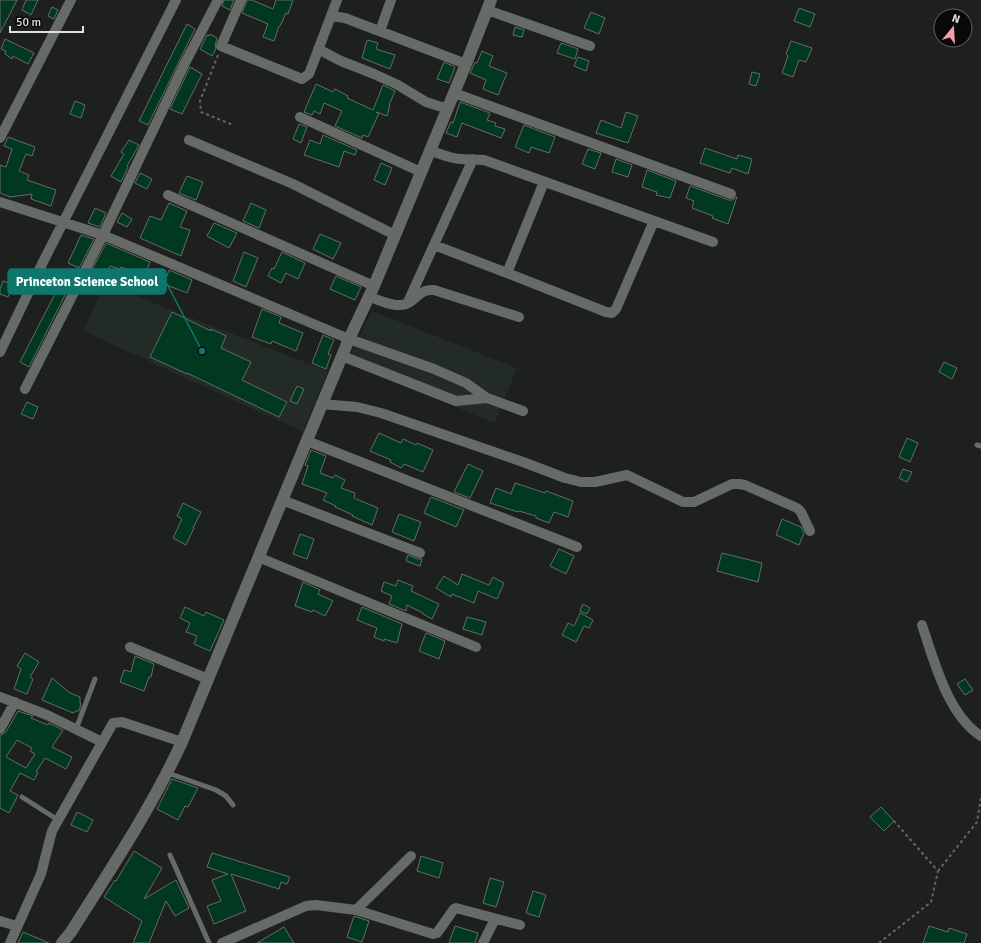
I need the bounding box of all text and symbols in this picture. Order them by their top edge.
scale bar [10,8,83,34]
north arrow [933,8,973,48]
text: N [950,12,962,26]
text: 50 m [16,15,41,30]
callout: Princeton Science School [8,269,166,294]
text: Princeton Science School [16,274,158,290]

